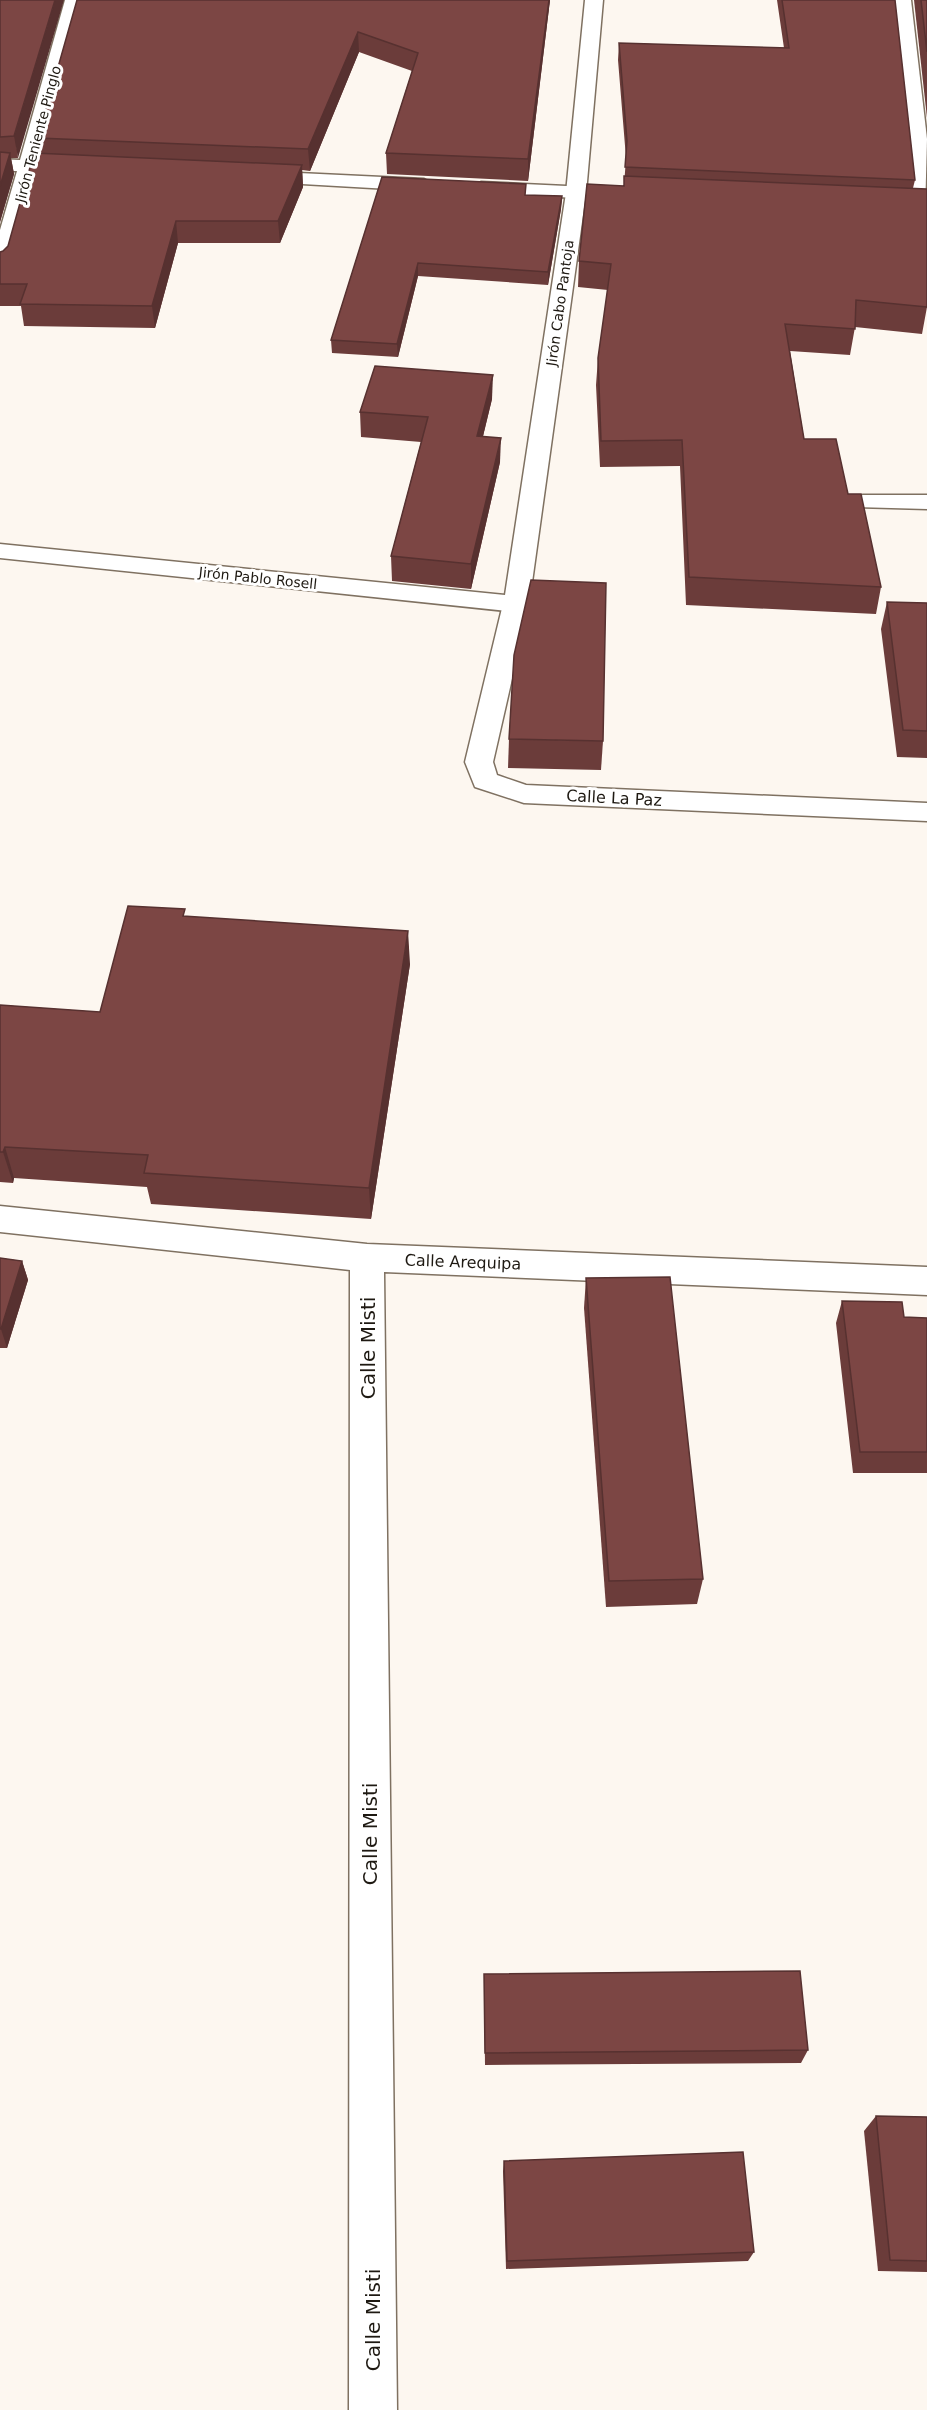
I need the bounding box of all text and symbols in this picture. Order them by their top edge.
street label: Jirón Teniente Pinglo [12,64,64,205]
street label: Jirón Cabo Pantoja [543,239,577,368]
street label: Jirón Pablo Rosell [197,564,318,592]
street label: Calle La Paz [566,786,662,810]
street label: Calle Arequipa [404,1250,522,1274]
street label: Calle Misti [356,1297,380,1399]
street label: Calle Misti [358,1783,382,1885]
street label: Calle Misti [361,2269,385,2371]

